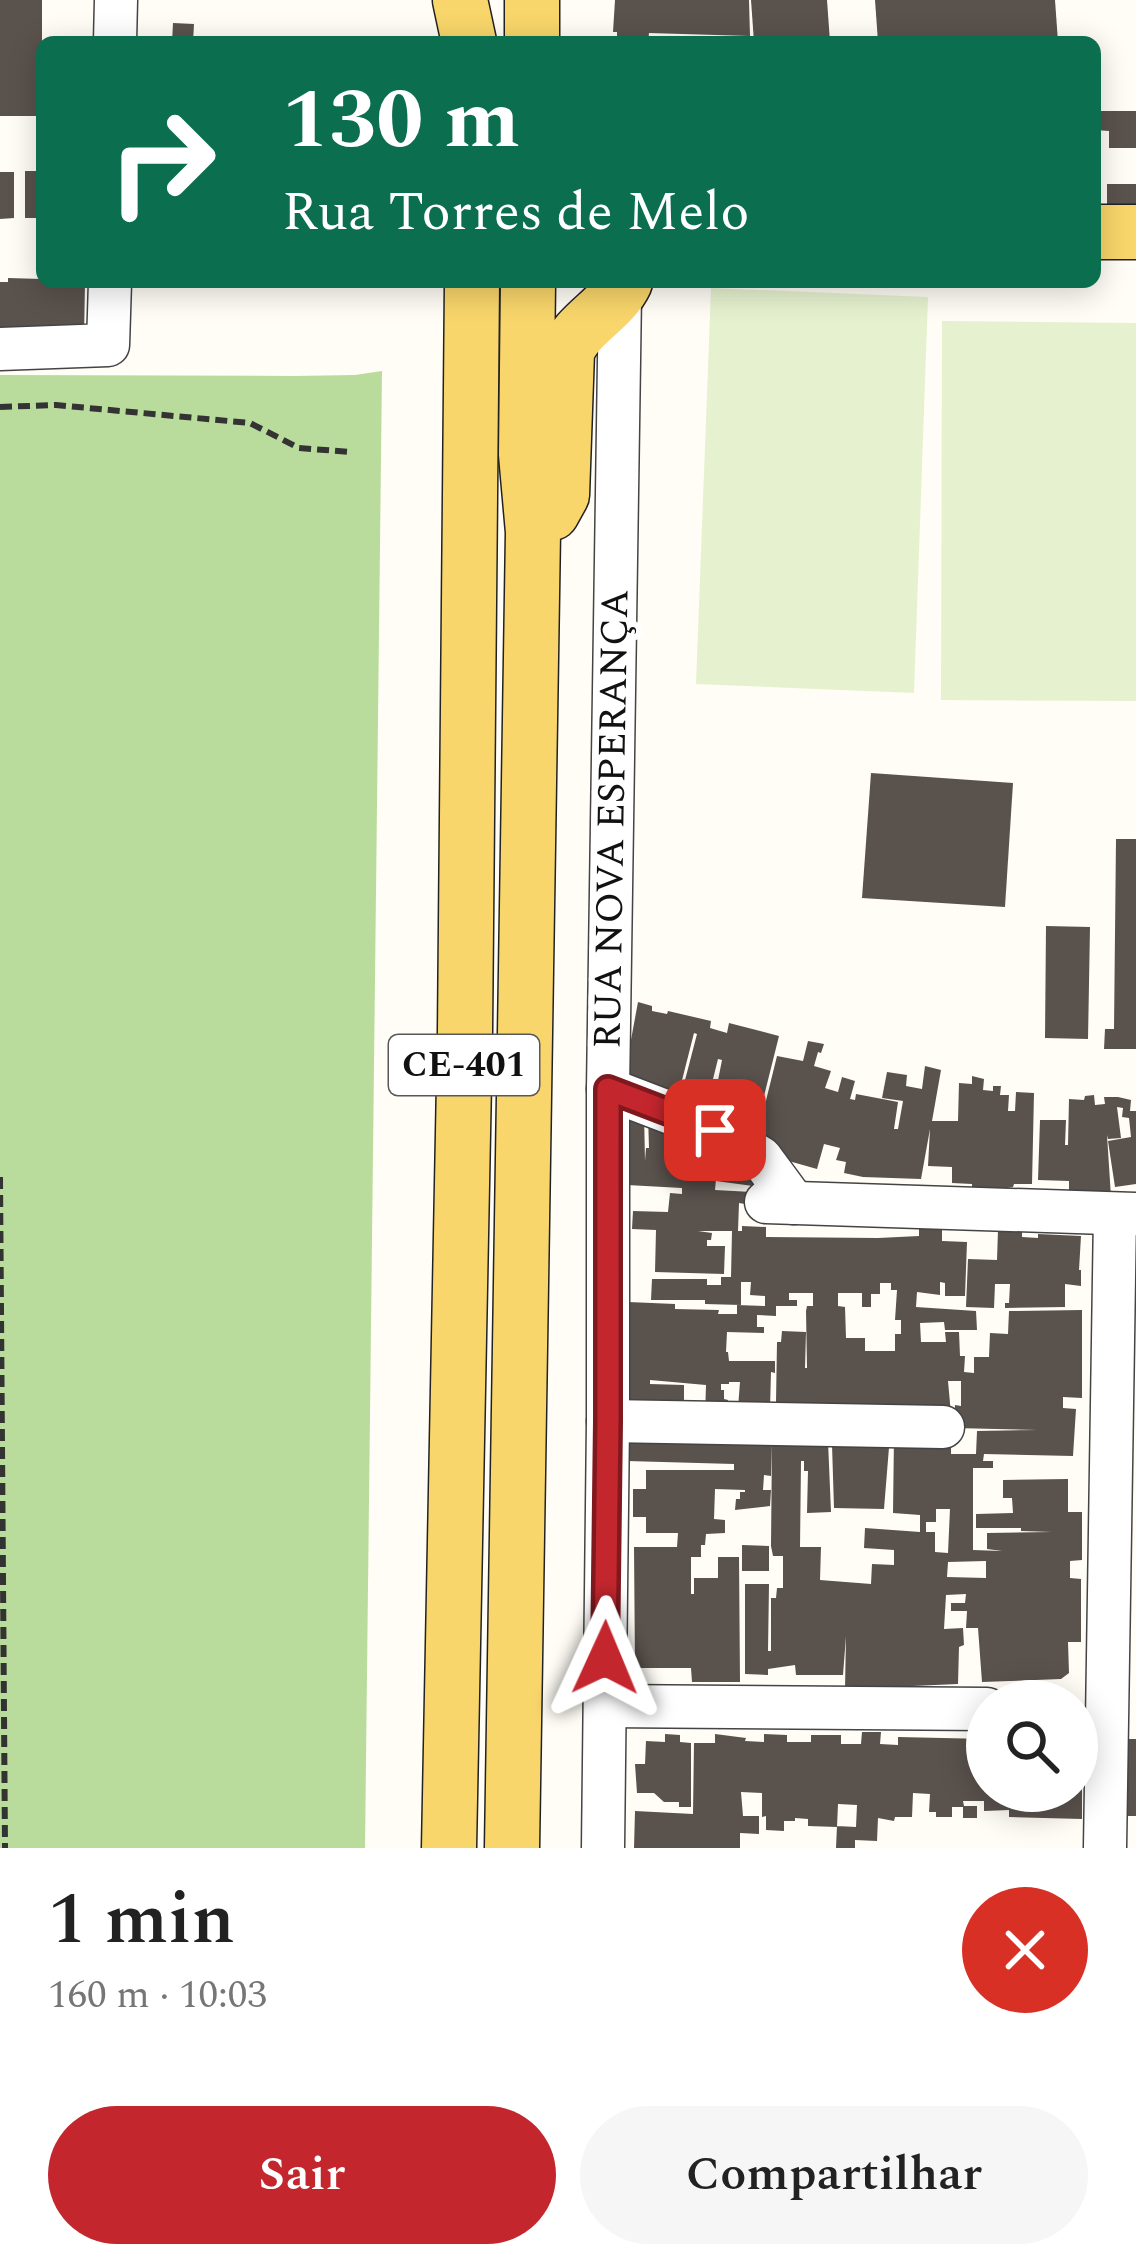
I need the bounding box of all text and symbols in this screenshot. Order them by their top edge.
text: 130 m [282,57,520,185]
icon: right [84,84,240,240]
text: Rua Torres de Melo [282,172,749,254]
street label: RUA NOVA ESPERANÇA [578,589,646,1049]
road number: CE-401 [389,1035,539,1095]
pin [664,1079,766,1181]
icon: arrive [682,1097,748,1163]
position arrow [542,1595,668,1721]
map controls [966,1680,1098,1812]
button: search [966,1680,1098,1812]
text: 1 min [48,1866,235,1975]
button: close [962,1887,1088,2013]
text: 160 m · 10:03 [48,1966,267,2025]
button: Sair [48,2106,556,2244]
button: Compartilhar [580,2106,1088,2244]

